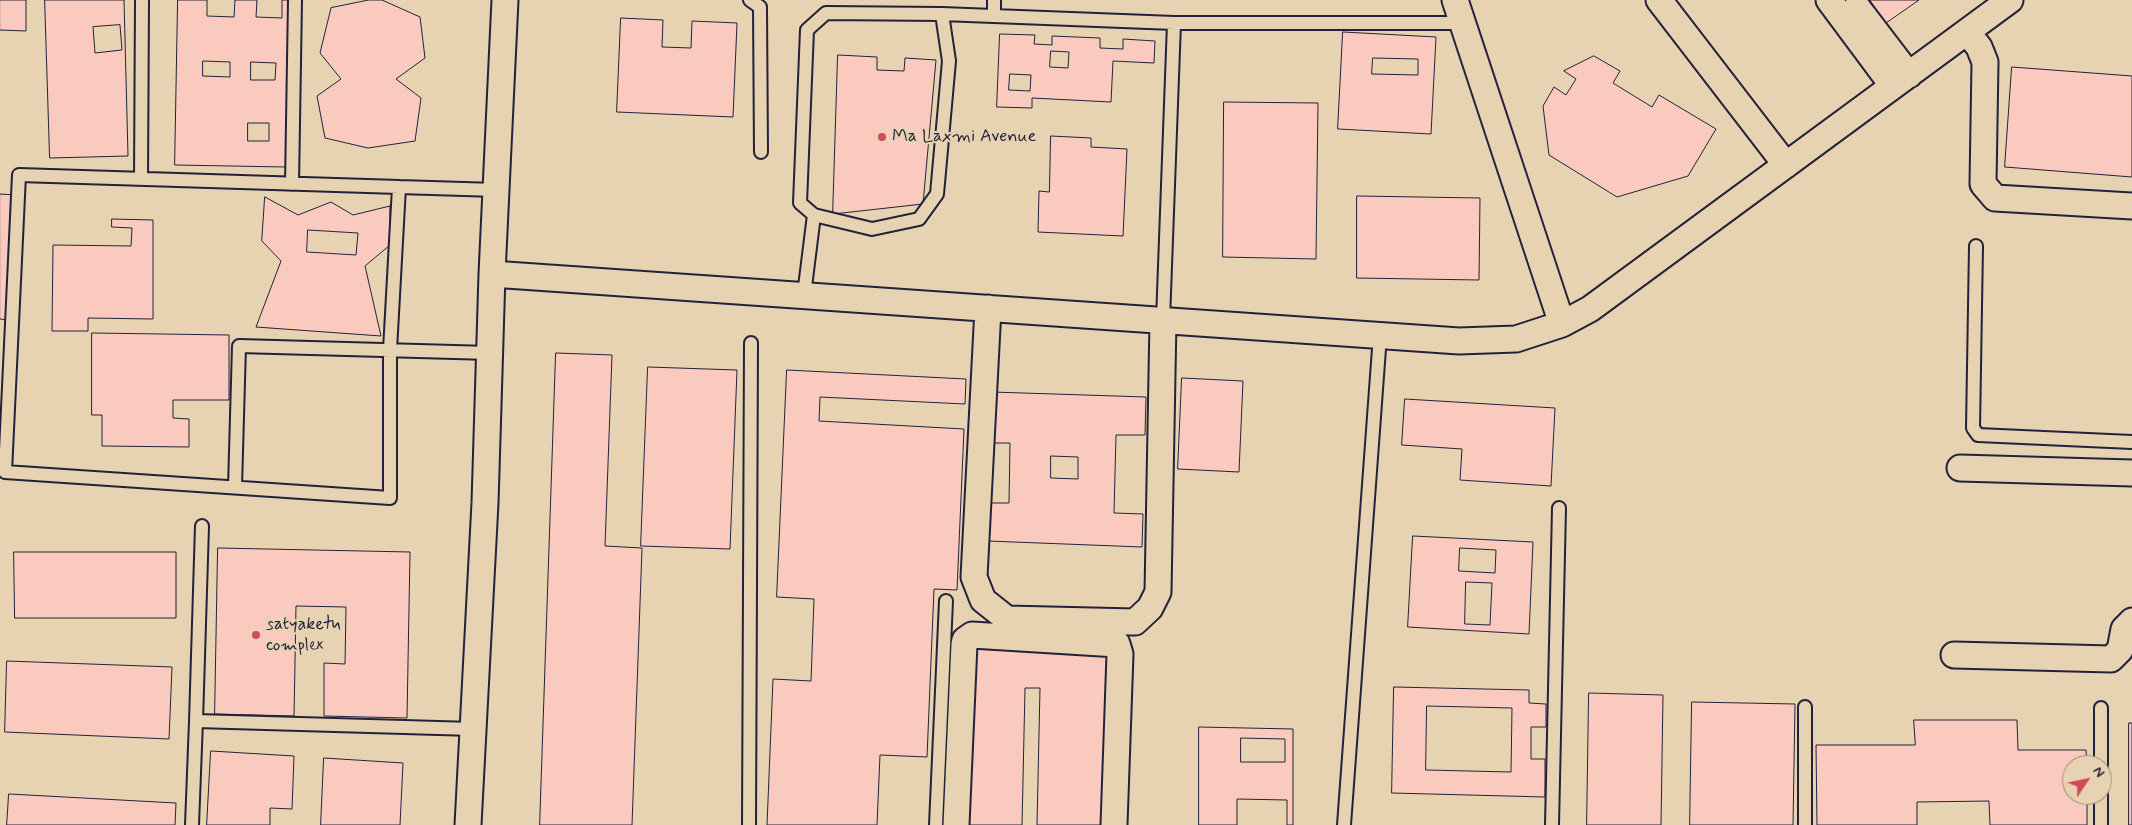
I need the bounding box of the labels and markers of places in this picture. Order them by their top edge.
place label: Ma Laxmi Avenue [892,126,1036,148]
marker: Ma Laxmi Avenue [876,131,888,143]
place label: satyaketu complex [266,614,341,656]
marker: satyaketu complex [250,629,262,641]

